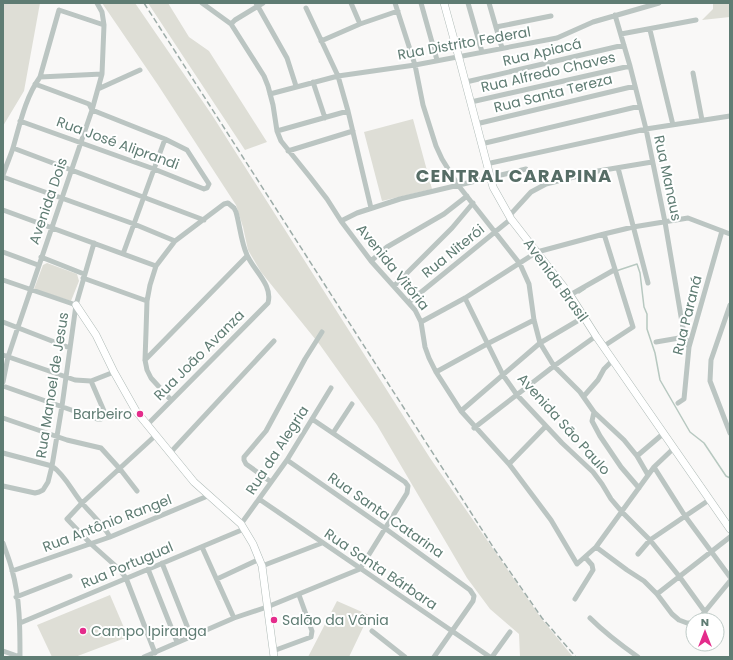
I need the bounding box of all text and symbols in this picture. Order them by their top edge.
street label: Rua Distrito Federal [396,21,532,65]
street label: Rua Apiacá [501,33,583,71]
street label: Rua Alfredo Chaves [479,47,617,97]
street label: Rua Santa Tereza [492,69,614,117]
street label: Rua José Aliprandi [54,112,182,174]
street label: Rua Manaus [649,133,687,223]
street label: Avenida Dois [24,155,72,247]
district label: CENTRAL CARAPINA [416,163,612,188]
street label: Avenida Vitória [352,219,434,315]
street label: Rua Niterói [417,220,489,282]
street label: Avenida Brasil [519,234,593,326]
street label: Rua Paraná [667,273,707,357]
street label: Rua João Avanza [149,305,249,405]
street label: Rua Manoel de Jesus [31,311,73,459]
street label: Avenida São Paulo [513,369,615,479]
street label: Rua da Alegria [241,402,313,498]
place label: Barbeiro [73,404,132,424]
marker: Barbeiro [135,409,145,419]
street label: Rua Santa Catarina [324,467,448,563]
street label: Rua Antônio Rangel [40,489,174,557]
street label: Rua Santa Bárbara [320,524,442,614]
street label: Rua Portugual [78,537,176,593]
place label: Salão da Vânia [282,610,389,630]
north arrow [685,612,725,652]
text: N [701,614,709,630]
marker: Salão da Vânia [269,615,279,625]
place label: Campo Ipiranga [91,621,207,641]
marker: Campo Ipiranga [78,626,88,636]

